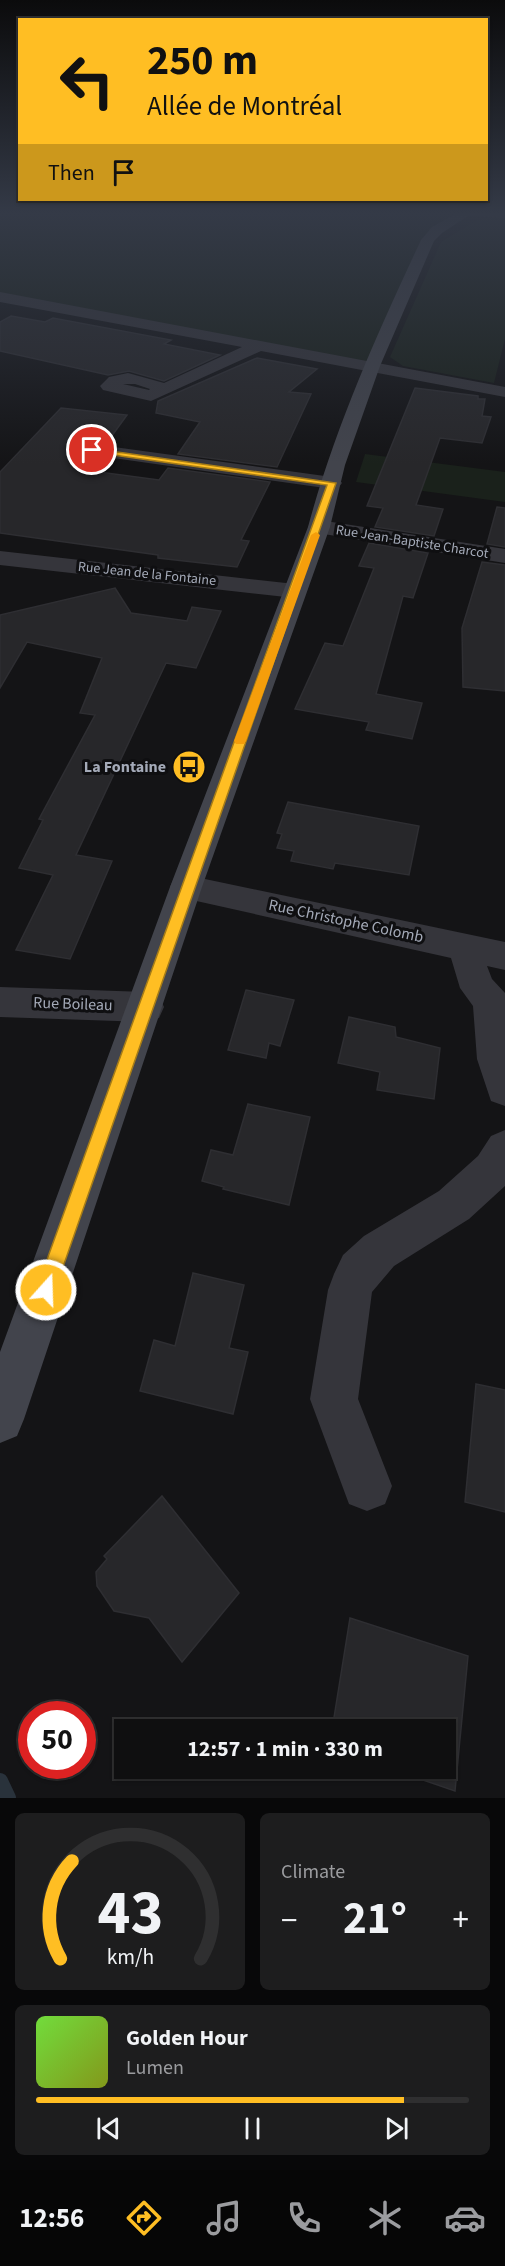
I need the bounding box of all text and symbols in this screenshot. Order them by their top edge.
text: 250 m [147,31,258,91]
icon: left [48,42,126,120]
text: Allée de Montréal [147,87,342,126]
icon: arrive [107,156,140,189]
text: Then [48,157,95,189]
pin [66,424,117,475]
icon: arrive [75,433,108,466]
street label: Rue Jean-Baptiste Charcot [334,520,490,564]
street label: Rue Jean de la Fontaine [77,557,217,591]
bus stop icon: La Fontaine [171,749,207,785]
place label: La Fontaine [84,756,166,778]
street label: Rue Christophe Colomb [266,894,426,948]
street label: Rue Boileau [33,992,113,1016]
position arrow [14,1258,78,1322]
speed limit sign: 50 [18,1701,96,1779]
text: 12:57 · 1 min · 330 m [187,1733,383,1765]
text: Climate [281,1858,345,1886]
text: 43 [97,1869,163,1958]
text: 21° [343,1887,407,1951]
text: − [281,1897,297,1944]
text: + [453,1897,469,1944]
text: km/h [106,1942,154,1973]
text: Golden Hour [126,2022,248,2054]
text: Lumen [126,2054,184,2082]
icon: previous [92,2112,125,2145]
icon: pause [236,2112,269,2145]
icon: next [380,2112,413,2145]
icon: directions [123,2197,165,2239]
icon: music [203,2197,245,2239]
icon: phone [283,2197,325,2239]
icon: climate [364,2197,406,2239]
icon: car [444,2197,486,2239]
text: 12:56 [19,2199,84,2238]

